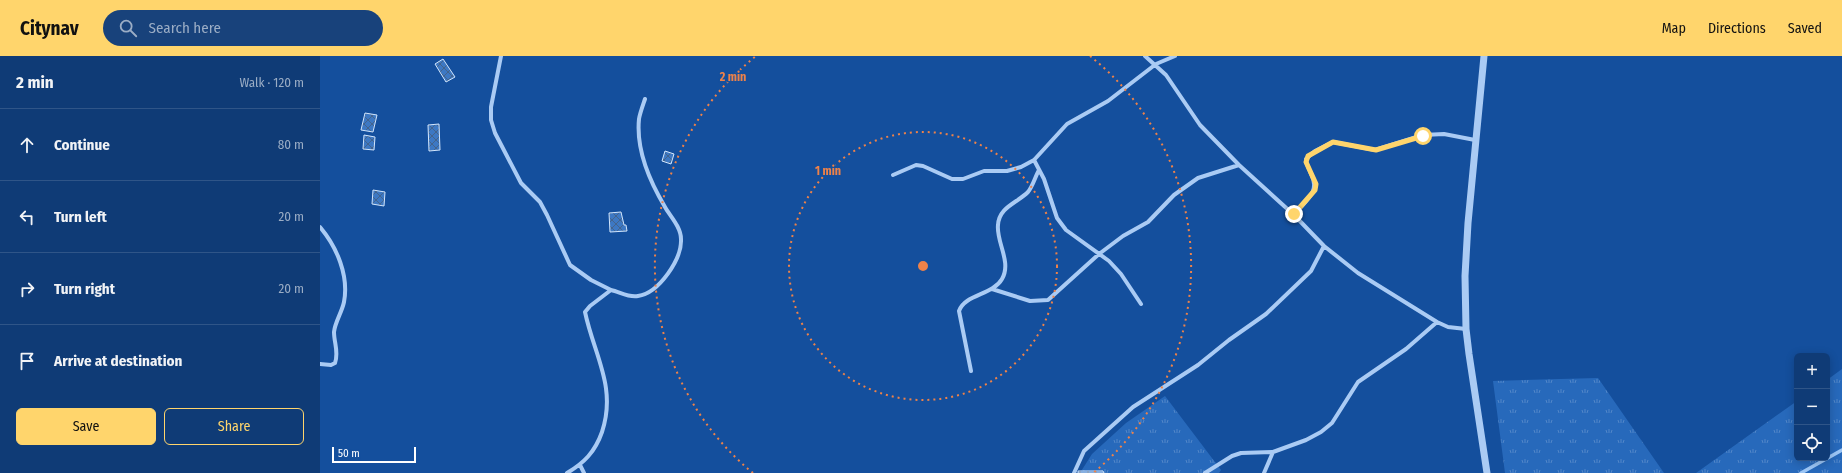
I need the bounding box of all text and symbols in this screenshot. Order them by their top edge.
search box [103,10,383,46]
text: Citynav [20,17,79,40]
icon: search [117,17,139,39]
text: Search here [149,19,221,37]
text: Map [1662,20,1686,37]
text: Directions [1708,20,1766,37]
text: Saved [1788,20,1822,37]
text: 2 min [719,70,746,84]
text: 2 min [16,72,54,93]
text: Walk · 120 m [239,75,304,90]
route start [1414,127,1432,145]
icon: ahead [16,134,38,156]
text: Continue [54,136,110,154]
text: 80 m [278,137,304,152]
text: 1 min [815,164,841,178]
route end [1285,205,1303,223]
icon: left [16,206,38,228]
text: Turn left [54,208,107,226]
text: 20 m [278,209,304,224]
centre of rings [916,259,930,273]
icon: right [16,278,38,300]
text: Turn right [54,280,115,298]
text: 20 m [278,281,304,296]
icon: arrive [16,350,38,372]
text: Arrive at destination [54,352,182,370]
map controls [1794,353,1830,461]
button: + [1794,353,1830,389]
button: − [1794,389,1830,425]
button: Save [16,408,156,445]
button: Share [164,408,304,445]
button: locate [1794,425,1830,461]
scale bar [332,445,416,464]
text: 50 m [338,447,360,460]

